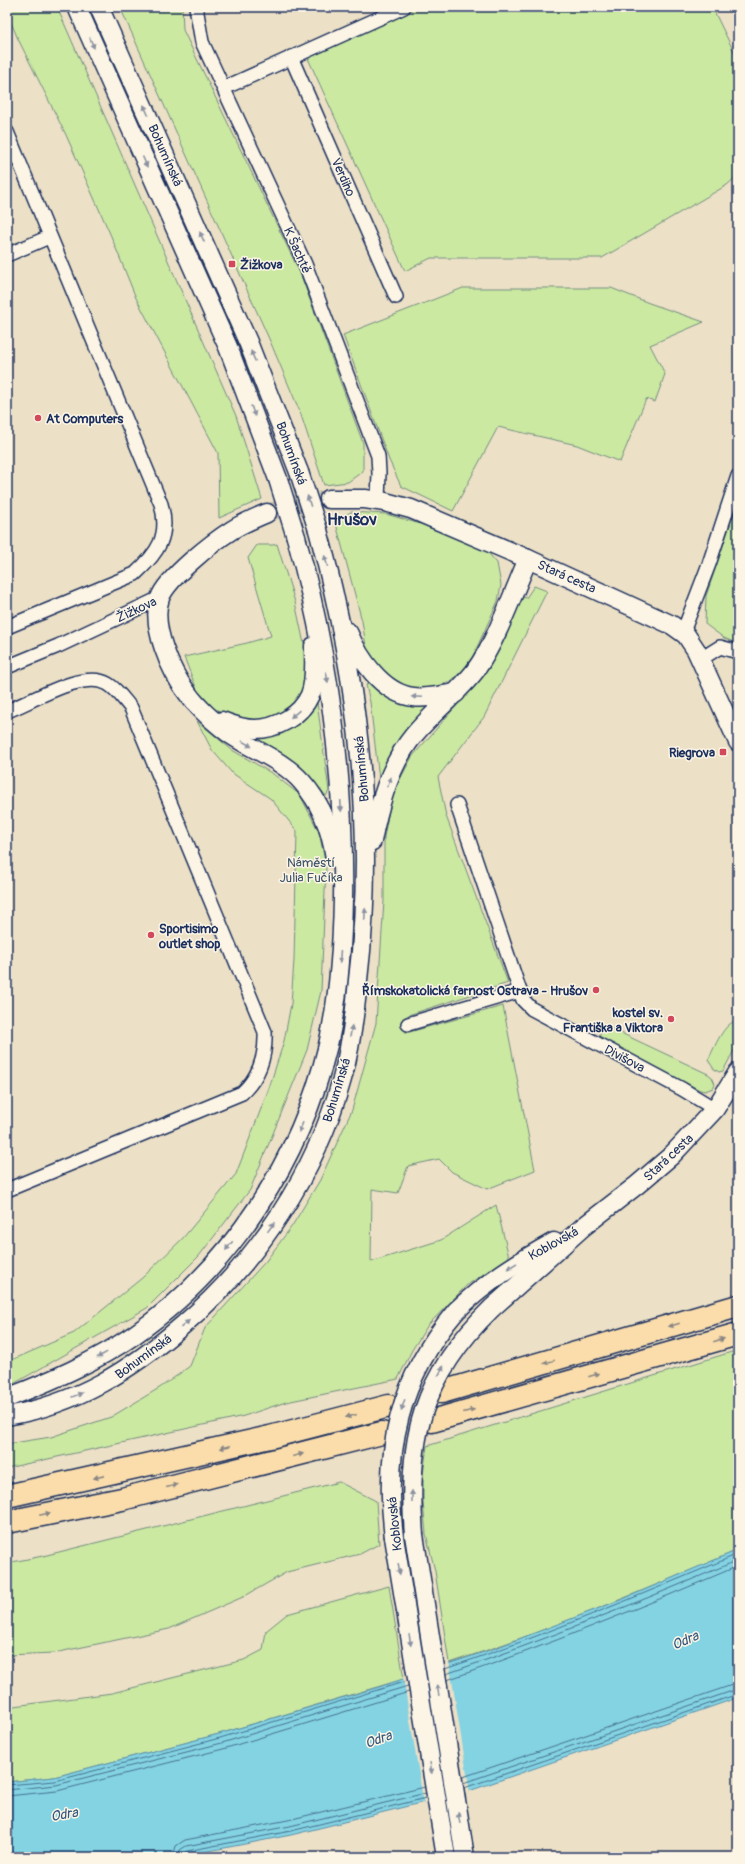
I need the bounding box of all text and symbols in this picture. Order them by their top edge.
one-way arrow [89,37,95,48]
one-way arrow [143,105,149,116]
street label: Bohumínská [144,122,186,189]
one-way arrow [142,156,148,167]
street label: Verdiho [328,156,359,199]
street label: K Šachtě [280,225,314,276]
one-way arrow [199,232,205,243]
place label: Žižkova [240,257,283,273]
marker: Žižkova [227,259,237,269]
one-way arrow [250,350,256,362]
one-way arrow [250,405,256,417]
place label: At Computers [46,411,124,427]
marker: At Computers [33,413,43,423]
street label: Bohumínská [272,420,310,487]
one-way arrow [306,495,312,507]
district label: Hrušov [327,509,377,530]
one-way arrow [323,555,329,567]
street label: Stará cesta [535,557,598,597]
street label: Žižkova [114,594,159,626]
one-way arrow [325,671,331,683]
one-way arrow [411,694,423,701]
one-way arrow [289,710,300,719]
street label: Bohumínská [351,735,373,803]
one-way arrow [241,740,253,747]
place label: Riegrova [669,745,715,761]
marker: Riegrova [718,747,728,757]
one-way arrow [386,776,392,788]
one-way arrow [338,800,345,812]
park label: Náměstí Julia Fučíka [279,855,343,886]
one-way arrow [362,907,368,920]
place label: Sportisimo outlet shop [158,921,220,952]
marker: Sportisimo outlet shop [146,930,156,940]
one-way arrow [337,951,344,963]
place label: Římskokatolická farnost Ostrava - Hrušov [362,982,588,999]
marker: Římskokatolická farnost Ostrava - Hrušov [591,985,601,995]
place label: kostel sv. Františka a Viktora [563,1005,663,1036]
marker: kostel sv. Františka a Viktora [666,1014,676,1024]
one-way arrow [348,1025,354,1037]
street label: Divišova [601,1042,648,1076]
street label: Bohumínská [320,1056,354,1124]
one-way arrow [297,1121,303,1133]
street label: Stará cesta [640,1131,697,1185]
one-way arrow [267,1221,275,1232]
street label: Koblovská [526,1224,581,1264]
one-way arrow [225,1240,233,1251]
one-way arrow [507,1262,517,1270]
one-way arrow [180,1319,190,1328]
one-way arrow [668,1322,680,1328]
street label: Bohumínská [112,1331,175,1383]
one-way arrow [713,1336,726,1342]
one-way arrow [96,1352,108,1359]
one-way arrow [543,1359,555,1365]
one-way arrow [437,1365,444,1377]
one-way arrow [589,1372,601,1378]
one-way arrow [71,1392,82,1398]
one-way arrow [400,1399,406,1411]
one-way arrow [463,1407,476,1413]
one-way arrow [345,1413,358,1419]
one-way arrow [219,1445,231,1451]
one-way arrow [292,1452,304,1458]
one-way arrow [92,1474,105,1480]
one-way arrow [166,1483,178,1489]
one-way arrow [409,1489,415,1502]
street label: Koblovská [384,1496,406,1552]
one-way arrow [39,1511,51,1517]
one-way arrow [396,1563,402,1575]
water label: Odra [669,1627,702,1654]
one-way arrow [407,1634,413,1646]
one-way arrow [435,1684,441,1696]
water label: Odra [362,1726,395,1752]
one-way arrow [428,1762,434,1774]
water label: Odra [49,1803,80,1825]
one-way arrow [456,1812,462,1825]

